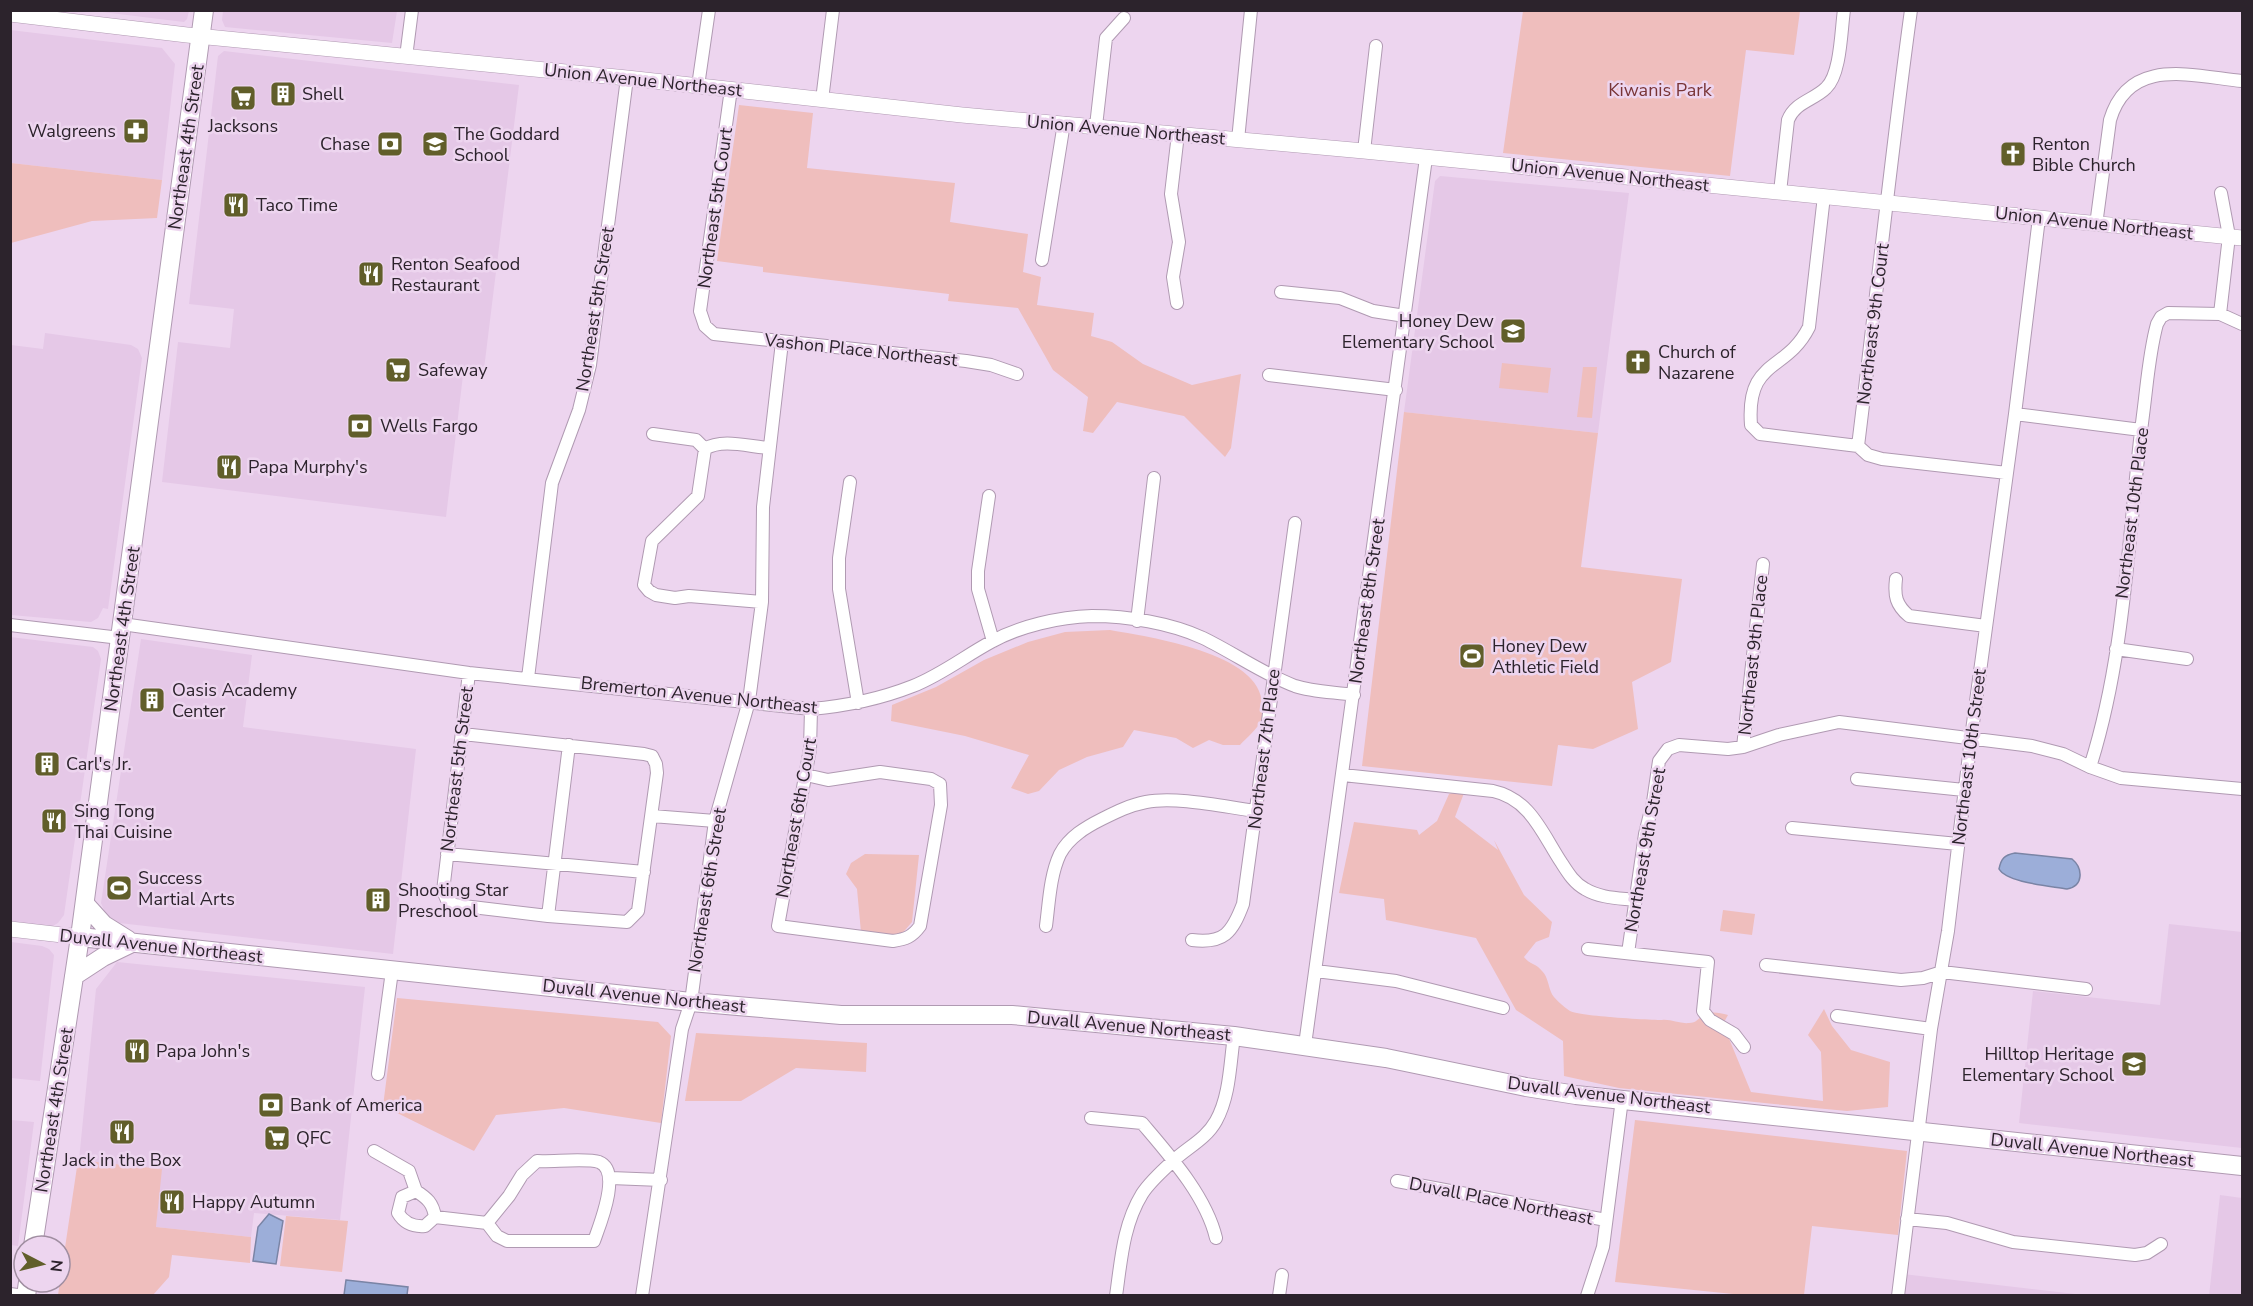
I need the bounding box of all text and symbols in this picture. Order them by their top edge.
street label: Union Avenue Northeast [543,58,744,102]
street label: Northeast 4th Street [163,62,210,231]
park label: Kiwanis Park [1608,78,1713,102]
building icon: Shell [268,79,298,109]
place label: Shell [302,82,344,106]
supermarket icon: Jacksons [228,83,258,113]
street label: Union Avenue Northeast [1026,109,1227,151]
place label: Jacksons [207,114,278,138]
pharmacy icon: Walgreens [121,116,151,146]
place label: Walgreens [28,119,116,143]
place label: The Goddard School [454,122,560,167]
street label: Northeast 5th Court [692,125,738,290]
bank icon: Chase [375,129,405,159]
school or university icon: The Goddard School [420,129,450,159]
place label: Chase [320,132,370,156]
place label: Renton Bible Church [2032,132,2136,177]
church icon: Renton Bible Church [1998,139,2028,169]
street label: Union Avenue Northeast [1510,153,1711,197]
restaurant icon: Taco Time [221,190,251,220]
place label: Taco Time [256,193,338,217]
street label: Union Avenue Northeast [1994,201,2195,245]
street label: Northeast 5th Street [570,224,620,393]
street label: Northeast 9th Court [1851,241,1895,406]
place label: Renton Seafood Restaurant [391,252,520,297]
restaurant icon: Renton Seafood Restaurant [356,259,386,289]
place label: Honey Dew Elementary School [1342,309,1495,354]
school or university icon: Honey Dew Elementary School [1498,316,1528,346]
street label: Vashon Place Northeast [762,328,959,372]
place label: Church of Nazarene [1658,340,1737,385]
church icon: Church of Nazarene [1623,347,1653,377]
supermarket icon: Safeway [383,355,413,385]
place label: Safeway [418,358,488,382]
bank icon: Wells Fargo [345,411,375,441]
place label: Wells Fargo [380,414,478,438]
street label: Northeast 10th Place [2110,426,2154,600]
restaurant icon: Papa Murphy's [214,452,244,482]
place label: Papa Murphy's [248,455,368,479]
street label: Northeast 8th Street [1344,516,1391,685]
street label: Northeast 4th Street [99,544,146,713]
street label: Northeast 9th Place [1733,574,1773,736]
place label: Honey Dew Athletic Field [1492,634,1599,679]
sports icon: Honey Dew Athletic Field [1457,641,1487,671]
street label: Northeast 7th Place [1242,667,1286,831]
street label: Northeast 10th Street [1946,667,1992,846]
street label: Bremerton Avenue Northeast [580,671,819,719]
place label: Oasis Academy Center [172,678,298,723]
street label: Northeast 5th Street [435,684,479,853]
building icon: Oasis Academy Center [137,685,167,715]
street label: Northeast 6th Court [770,735,822,900]
building icon: Carl's Jr. [32,749,62,779]
place label: Carl's Jr. [66,752,132,776]
street label: Northeast 9th Street [1619,765,1671,934]
place label: Sing Tong Thai Cuisine [74,799,172,844]
street label: Northeast 6th Street [682,805,732,974]
restaurant icon: Sing Tong Thai Cuisine [39,806,69,836]
place label: Success Martial Arts [138,866,235,911]
sports icon: Success Martial Arts [104,873,134,903]
place label: Shooting Star Preschool [398,878,509,923]
building icon: Shooting Star Preschool [363,885,393,915]
street label: Duvall Avenue Northeast [58,923,264,969]
street label: Duvall Avenue Northeast [541,973,747,1019]
street label: Duvall Avenue Northeast [1026,1005,1232,1047]
street label: Northeast 4th Street [29,1025,79,1194]
restaurant icon: Papa John's [122,1036,152,1066]
place label: Papa John's [156,1039,250,1063]
place label: Hilltop Heritage Elementary School [1962,1042,2115,1087]
school or university icon: Hilltop Heritage Elementary School [2119,1049,2149,1079]
street label: Duvall Avenue Northeast [1506,1071,1712,1119]
bank icon: Bank of America [256,1090,286,1120]
place label: Bank of America [290,1093,423,1117]
restaurant icon: Jack in the Box [107,1117,137,1147]
supermarket icon: QFC [262,1123,292,1153]
place label: QFC [296,1126,331,1150]
street label: Duvall Avenue Northeast [1989,1127,2195,1173]
place label: Jack in the Box [62,1148,182,1172]
street label: Duvall Place Northeast [1407,1171,1596,1231]
restaurant icon: Happy Autumn [157,1187,187,1217]
place label: Happy Autumn [192,1190,315,1214]
north arrow [12,1234,72,1294]
text: N [44,1258,68,1273]

